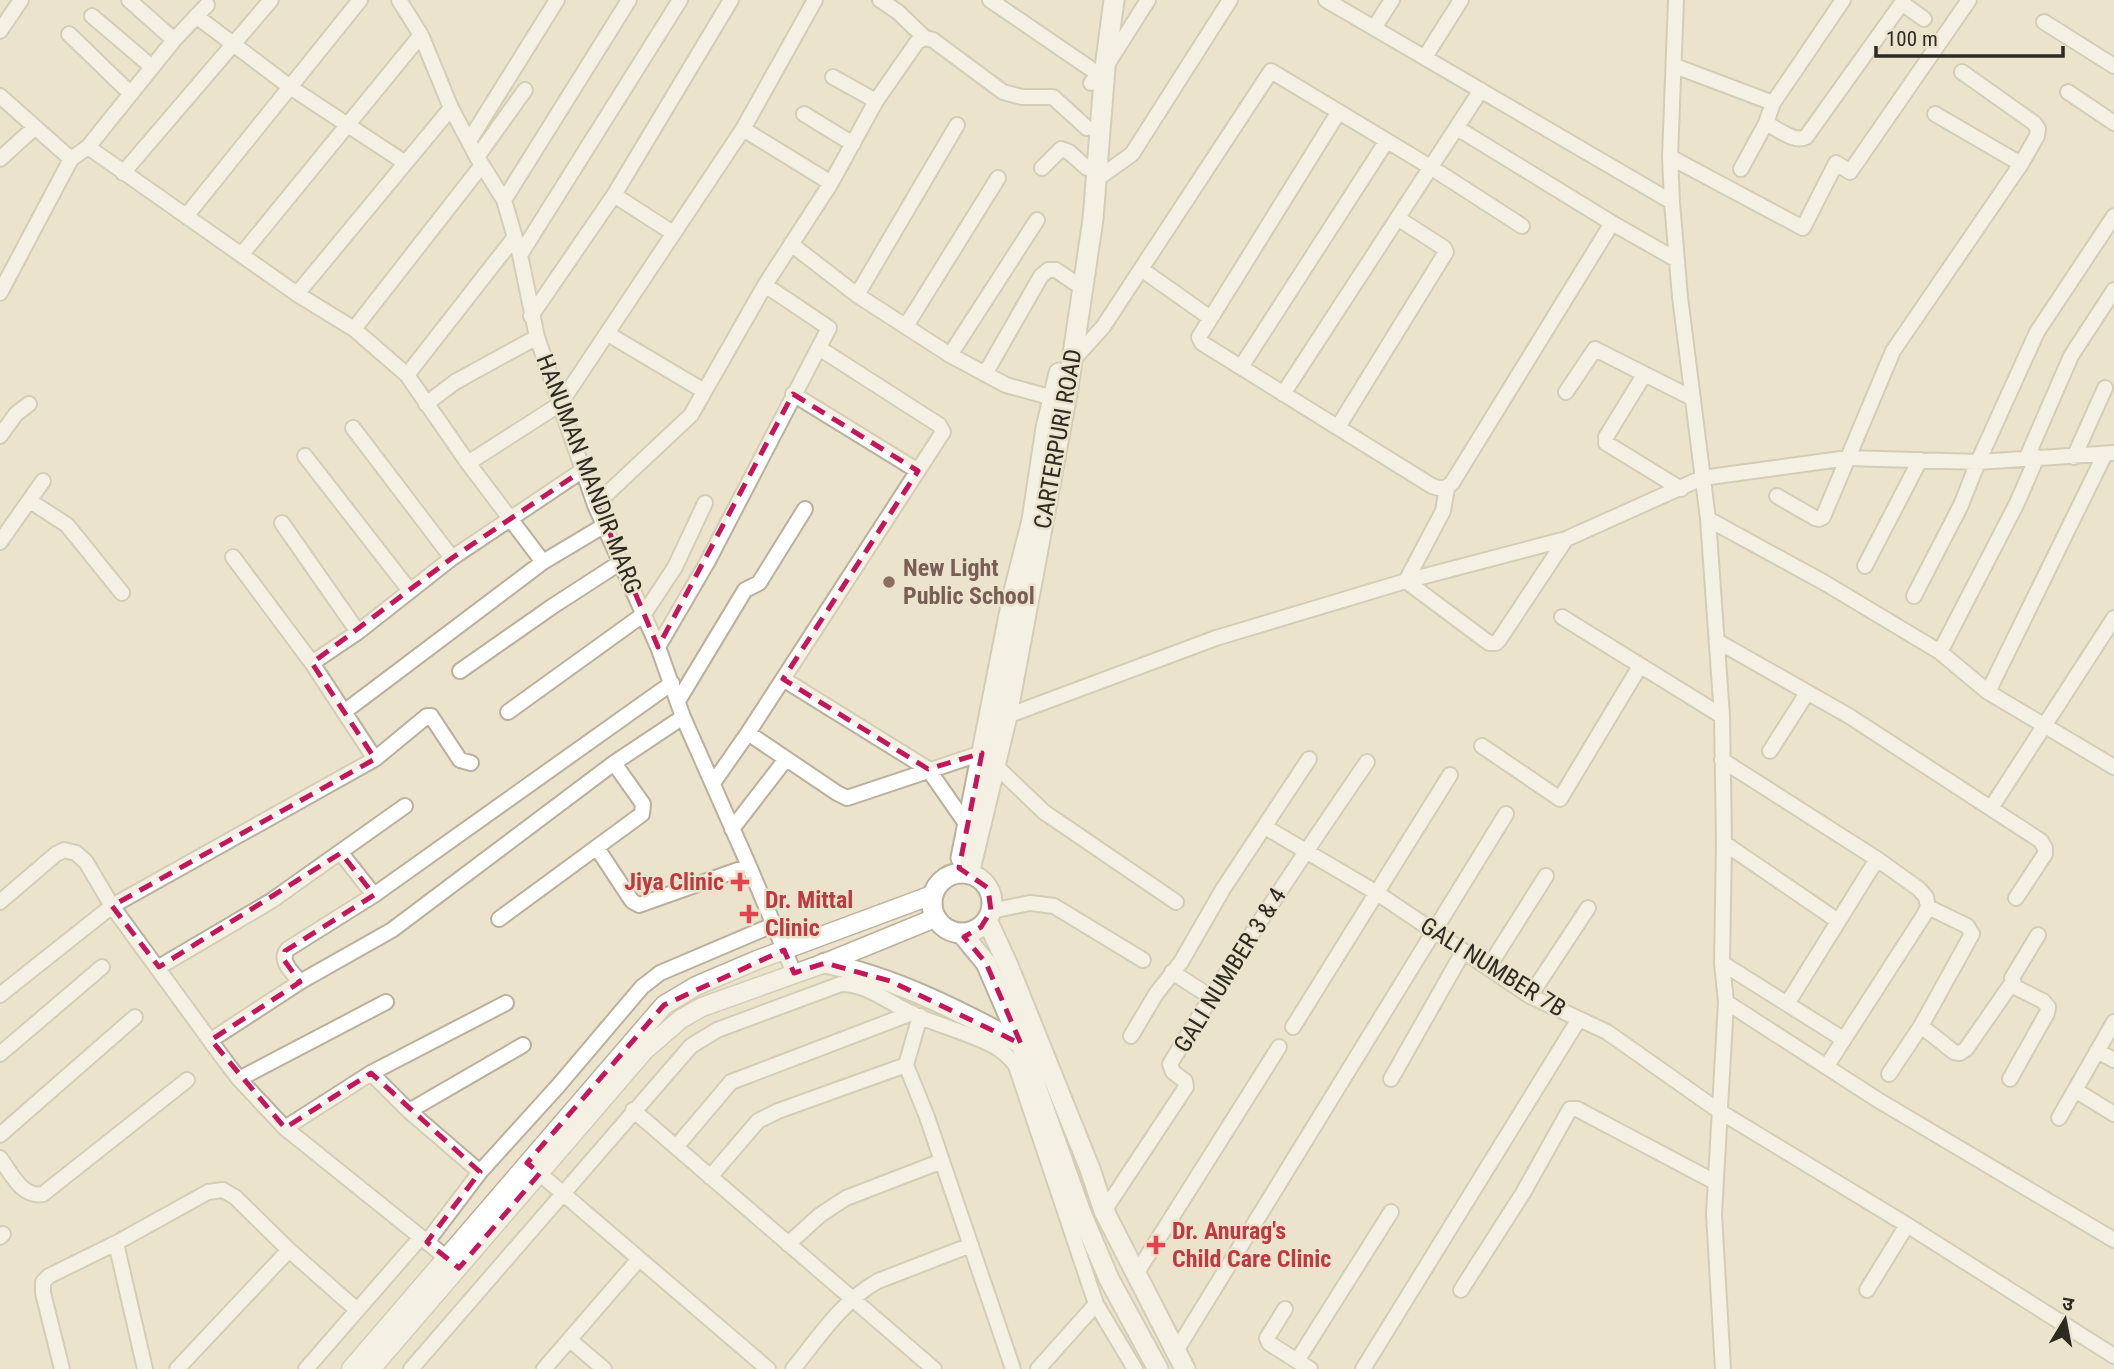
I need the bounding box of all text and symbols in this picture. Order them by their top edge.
scale bar [1876,14,2063,58]
text: 100 m [1886,27,1938,51]
street label: CARTERPURI ROAD [1028,347,1088,531]
street label: HANUMAN MANDIR MARG [530,350,648,598]
place label: New Light Public School [903,554,1035,610]
marker: New Light Public School [881,574,897,590]
place label: Jiya Clinic [624,868,724,896]
marker: Jiya Clinic [730,872,750,892]
street label: GALI NUMBER 3 & 4 [1168,883,1292,1057]
place label: Dr. Mittal Clinic [765,886,853,942]
marker: Dr. Mittal Clinic [739,904,759,924]
street label: GALI NUMBER 7B [1415,911,1571,1023]
place label: Dr. Anurag's Child Care Clinic [1172,1217,1331,1273]
marker: Dr. Anurag's Child Care Clinic [1146,1235,1166,1255]
north arrow [2030,1285,2100,1355]
text: उ [2060,1291,2076,1316]

